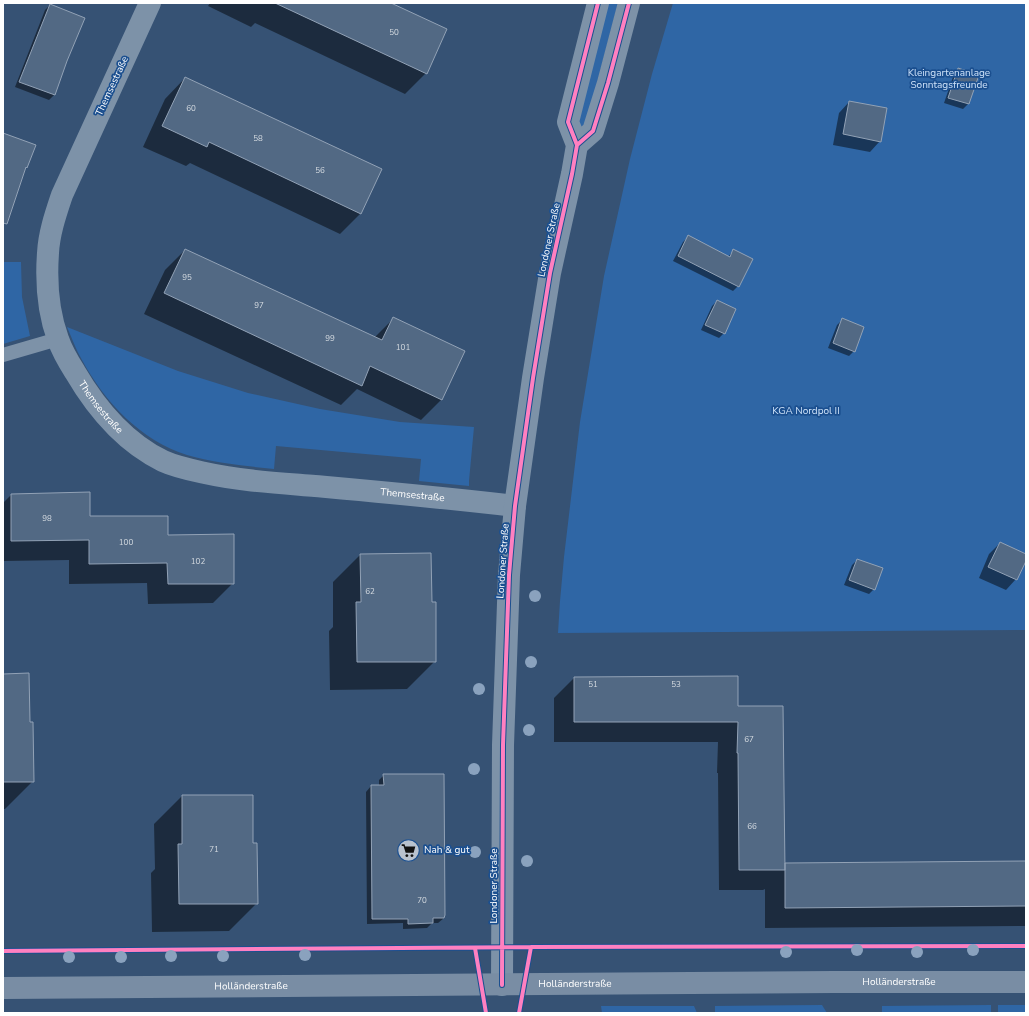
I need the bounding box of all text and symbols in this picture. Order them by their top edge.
house number: 50 [389,27,399,38]
street label: Themsestraße [92,54,132,118]
park label: Kleingartenanlage Sonntagsfreunde [908,66,990,92]
house number: 60 [186,103,196,114]
house number: 58 [253,133,263,144]
house number: 56 [315,165,325,176]
street label: Londoner Straße [534,202,564,278]
house number: 95 [182,272,192,283]
house number: 97 [254,300,264,311]
house number: 99 [325,333,335,344]
house number: 101 [396,342,410,353]
street label: Themsestraße [75,378,126,437]
park label: KGA Nordpol II [772,404,840,418]
street label: Themsestraße [380,485,445,505]
house number: 98 [42,513,52,524]
street label: Londoner Straße [493,523,513,599]
house number: 100 [119,537,133,548]
house number: 102 [191,556,205,567]
house number: 62 [365,586,375,597]
house number: 51 [588,679,598,690]
house number: 53 [671,679,681,690]
house number: 67 [744,734,754,745]
house number: 66 [747,821,757,832]
supermarket icon: Nah & gut [395,837,421,863]
place label: Nah & gut [424,843,470,857]
house number: 71 [209,844,219,855]
street label: Londoner Straße [487,848,501,924]
house number: 70 [417,895,427,906]
street label: Holländerstraße [862,975,936,989]
street label: Holländerstraße [538,977,612,991]
street label: Holländerstraße [214,979,288,993]

